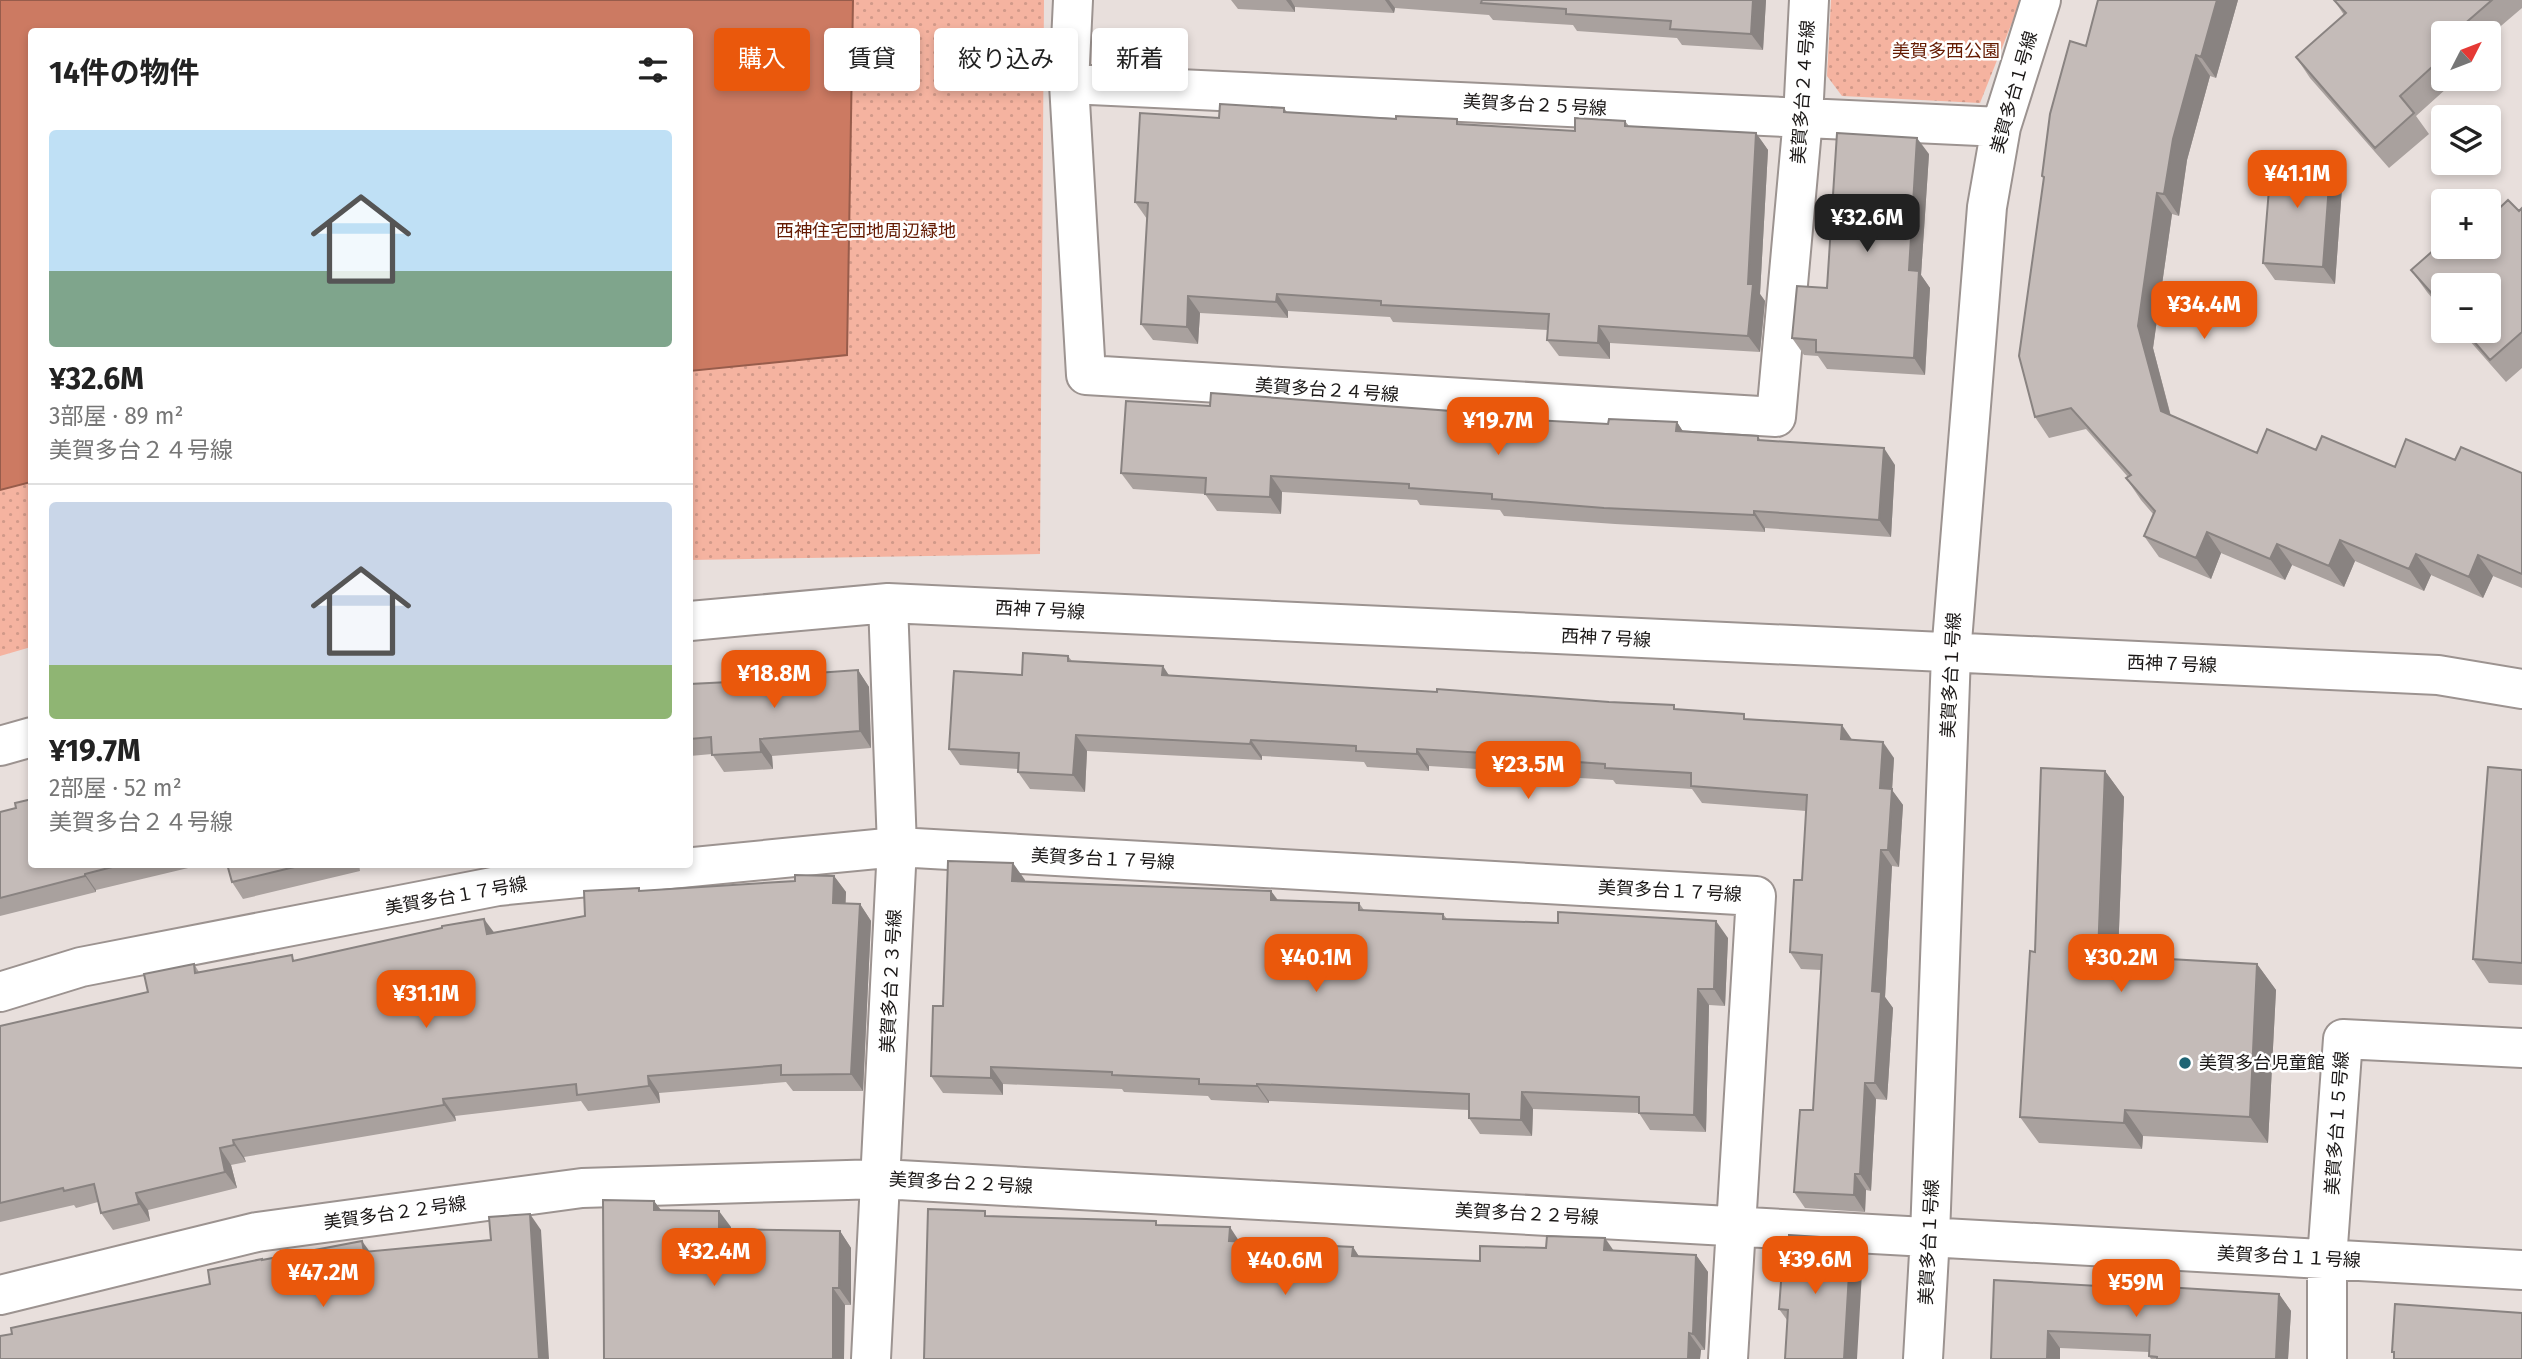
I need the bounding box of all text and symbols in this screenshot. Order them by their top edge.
street label: 美賀多台２４号線 [1787,19,1819,165]
north arrow [2431,21,2501,91]
map controls [2431,21,2501,343]
chip: 購入 [714,28,810,91]
chip: 賃貸 [824,28,920,91]
chip: 絞り込み [934,28,1078,91]
chip: 新着 [1092,28,1188,91]
street label: 美賀多台１号線 [1986,28,2042,156]
park label: 美賀多西公園 [1892,40,2000,62]
icon: filters [634,51,672,89]
text: 14件の物件 [49,55,200,91]
street label: 美賀多台２５号線 [1463,90,1607,120]
button: layers [2431,105,2501,175]
pin: ¥41.1M [2240,150,2354,210]
text: ¥41.1M [2264,159,2330,187]
icon: home [298,176,424,302]
button: + [2431,189,2501,259]
pin: ¥32.6M [1810,194,1924,254]
text: ¥32.6M [1831,203,1903,231]
park label: 西神住宅団地周辺緑地 [776,220,956,242]
button: − [2431,273,2501,343]
pin: ¥34.4M [2147,282,2261,341]
text: ¥34.4M [2167,290,2241,318]
text: ¥32.6M [49,361,144,397]
street label: 美賀多台２４号線 [1254,374,1400,406]
pin: ¥19.7M [1441,398,1555,457]
text: 3部屋 · 89 m² [49,402,183,430]
text: ¥19.7M [1463,406,1533,434]
text: 美賀多台２４号線 [49,436,233,464]
icon: home [298,548,424,674]
street label: 西神７号線 [994,597,1086,623]
street label: 美賀多台１号線 [1937,612,1965,738]
street label: 西神７号線 [1560,625,1652,651]
pin: ¥18.8M [717,650,831,710]
street label: 西神７号線 [2127,651,2217,677]
text: ¥18.8M [737,659,811,687]
text: ¥19.7M [49,733,141,769]
pin: ¥23.5M [1471,742,1585,801]
text: ¥23.5M [1492,750,1564,778]
text: 2部屋 · 52 m² [49,774,182,802]
text: 美賀多台２４号線 [49,808,233,836]
street label: 美賀多台１７号線 [1031,844,1175,874]
street label: 美賀多台１７号線 [383,873,529,919]
street label: 美賀多台１７号線 [1598,876,1742,906]
street label: 美賀多台２３号線 [876,909,906,1053]
pin: ¥40.1M [1259,934,1373,994]
pin: ¥30.2M [2064,934,2178,994]
text: ¥40.1M [1280,943,1352,971]
text: ¥30.2M [2084,943,2158,971]
pin: ¥31.1M [369,970,483,1030]
text: ¥31.1M [393,979,459,1007]
street label: 美賀多台１５号線 [2321,1050,2353,1196]
place label: 美賀多台児童館 [2199,1052,2325,1074]
marker: 美賀多台児童館 [2177,1055,2193,1071]
street label: 美賀多台２２号線 [889,1168,1033,1198]
street label: 美賀多台１号線 [1915,1179,1943,1305]
street label: 美賀多台２２号線 [322,1192,468,1234]
street label: 美賀多台２２号線 [1455,1199,1599,1229]
pin: ¥32.4M [657,1228,771,1288]
pin: ¥39.6M [1758,1236,1872,1296]
text: ¥32.4M [678,1237,750,1265]
pin: ¥40.6M [1228,1238,1342,1297]
street label: 美賀多台１１号線 [2217,1242,2361,1272]
text: ¥39.6M [1778,1245,1852,1273]
text: ¥40.6M [1247,1246,1323,1274]
pin: ¥47.2M [266,1250,380,1309]
text: ¥47.2M [287,1258,359,1286]
pin: ¥59M [2095,1260,2177,1319]
text: ¥59M [2108,1268,2164,1296]

